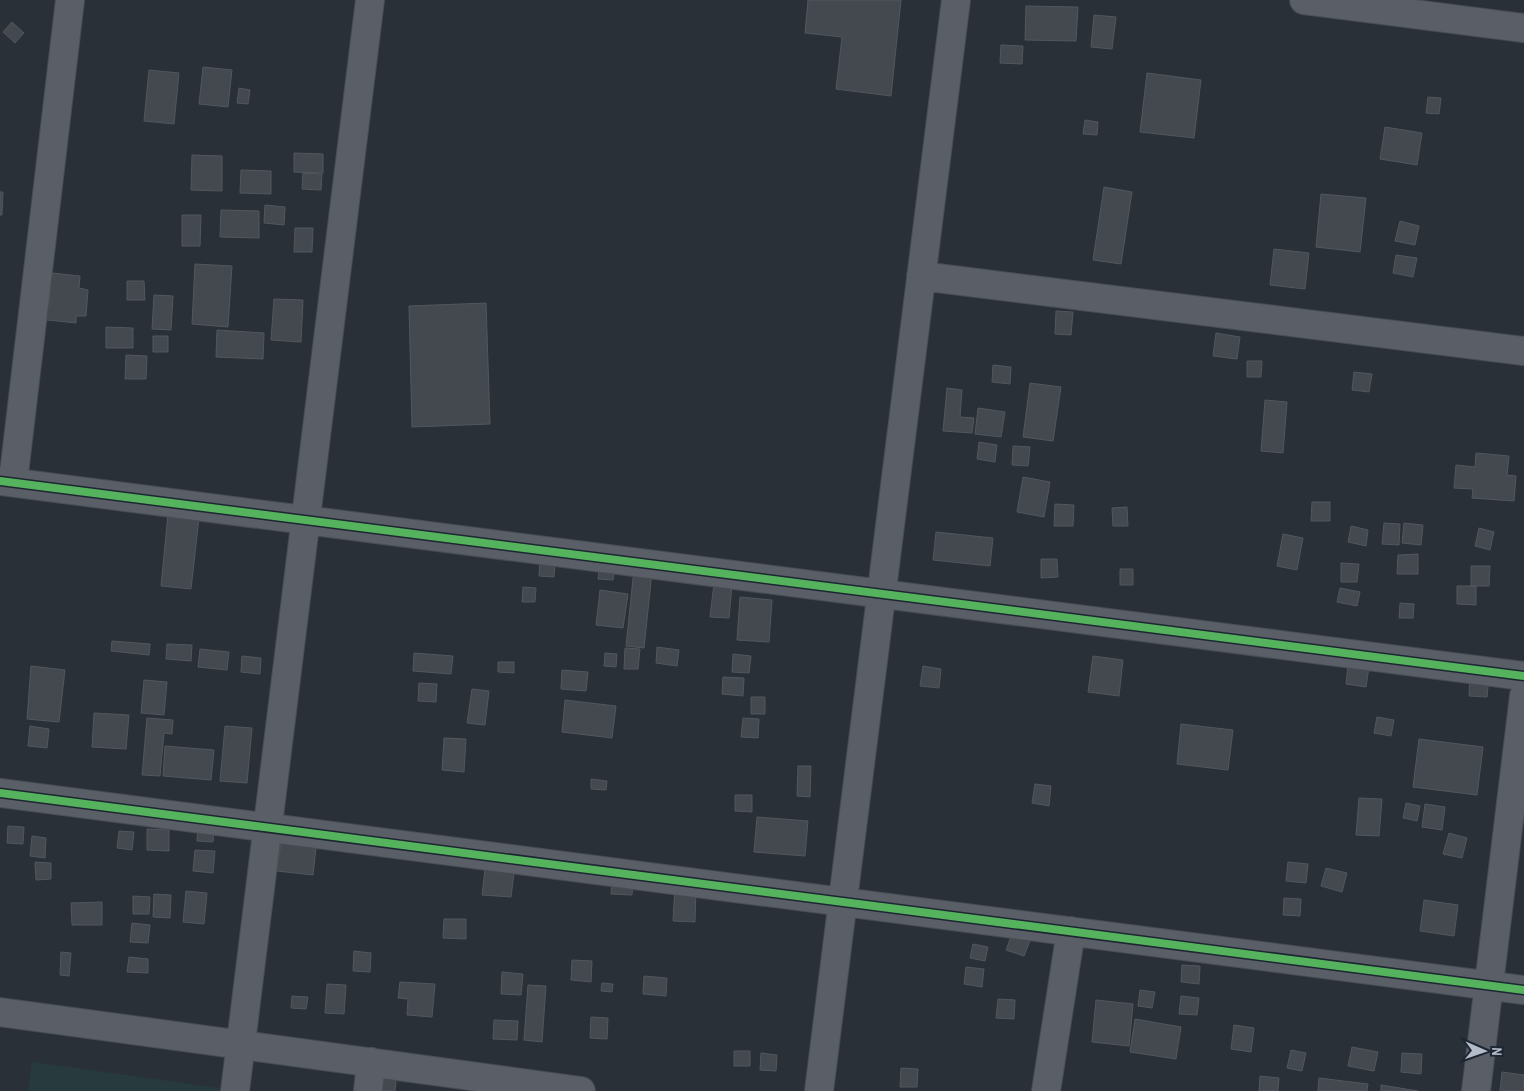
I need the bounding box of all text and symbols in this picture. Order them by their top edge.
north arrow [1459,1026,1509,1076]
text: N [1488,1047,1506,1056]

